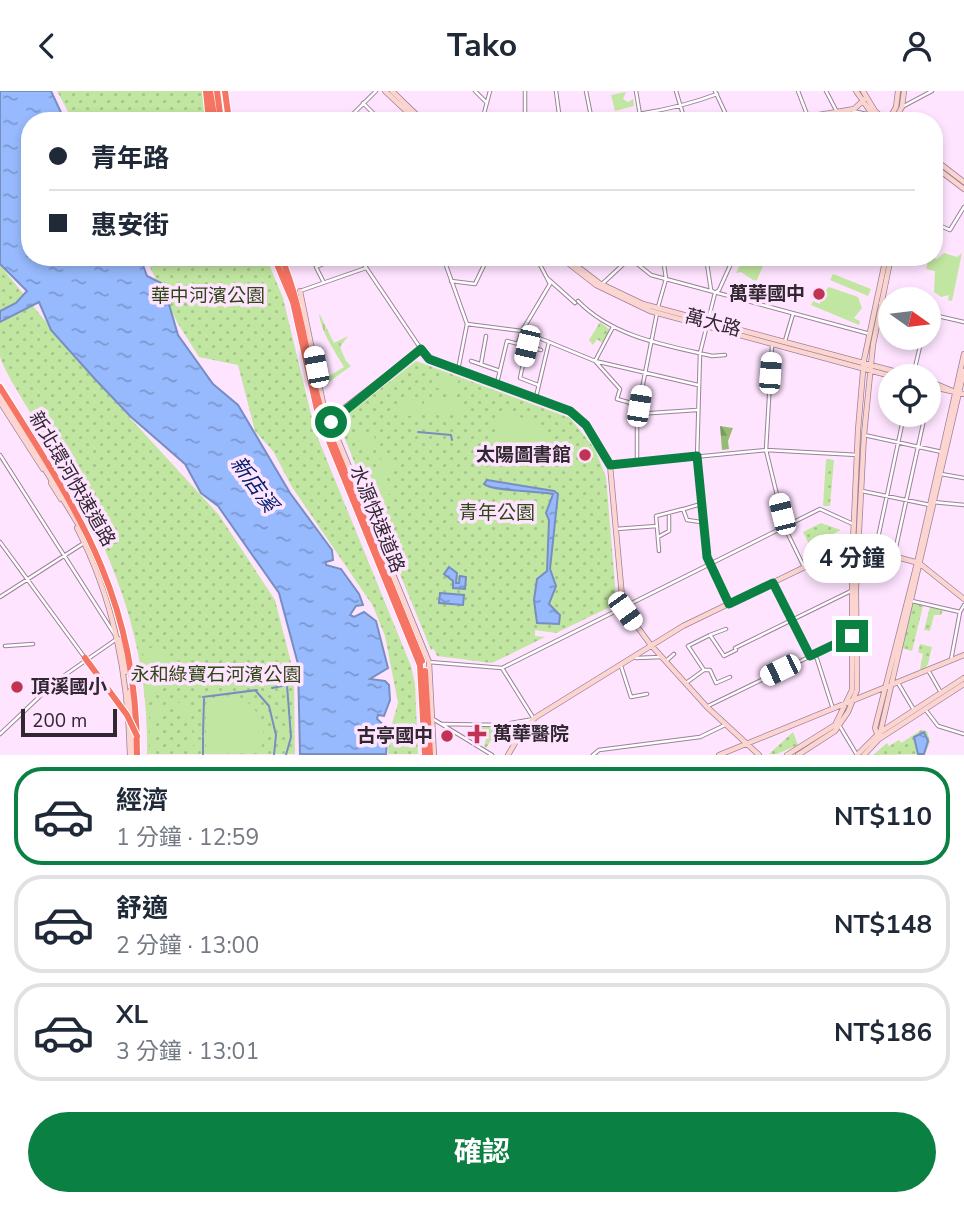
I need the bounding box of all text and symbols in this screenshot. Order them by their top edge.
text: Tako [447,24,517,67]
icon: back [28,27,66,65]
icon: person [898,27,936,65]
text: 青年路 [91,141,169,176]
text: 惠安街 [91,208,169,243]
place label: 萬華國中 [729,281,805,307]
park label: 華中河濱公園 [151,283,265,309]
marker: 萬華國中 [811,286,827,302]
north arrow [878,287,942,350]
map controls [878,287,941,427]
street label: 萬大路 [682,303,744,343]
car [513,323,542,369]
car [302,344,331,390]
car [759,351,782,395]
button: locate [878,364,941,427]
car [626,384,653,428]
route start [315,406,347,438]
street label: 新北環河快速道路 [23,407,121,551]
place label: 太陽圖書館 [476,442,571,468]
marker: 太陽圖書館 [577,447,593,463]
water label: 新店溪 [224,450,286,520]
street label: 水源快速道路 [344,461,410,577]
car [767,491,798,537]
park label: 青年公園 [459,500,535,526]
callout: 4 分鐘 [803,535,901,583]
text: 4 分鐘 [819,543,885,574]
car [605,588,646,634]
route end [836,620,868,652]
car [757,651,804,689]
park label: 永和綠寶石河濱公園 [130,662,302,688]
place label: 頂溪國小 [31,674,107,700]
marker: 頂溪國小 [9,679,25,695]
scale bar [21,705,117,737]
text: 200 m [32,708,87,734]
place label: 萬華醫院 [493,721,569,747]
place label: 古亭國中 [357,723,433,749]
marker: 萬華醫院 [467,724,487,744]
marker: 古亭國中 [439,728,455,744]
text: 經濟 [116,783,168,818]
icon: car [32,785,95,848]
text: NT$110 [834,799,932,834]
text: 1 分鐘 · 12:59 [116,822,259,853]
text: 舒適 [116,891,168,926]
icon: car [32,893,95,956]
text: NT$148 [834,907,932,942]
text: 2 分鐘 · 13:00 [116,930,259,961]
text: XL [116,997,148,1032]
icon: car [32,1001,95,1064]
text: NT$186 [834,1015,932,1050]
text: 3 分鐘 · 13:01 [116,1036,259,1067]
button: 確認 [28,1112,936,1192]

